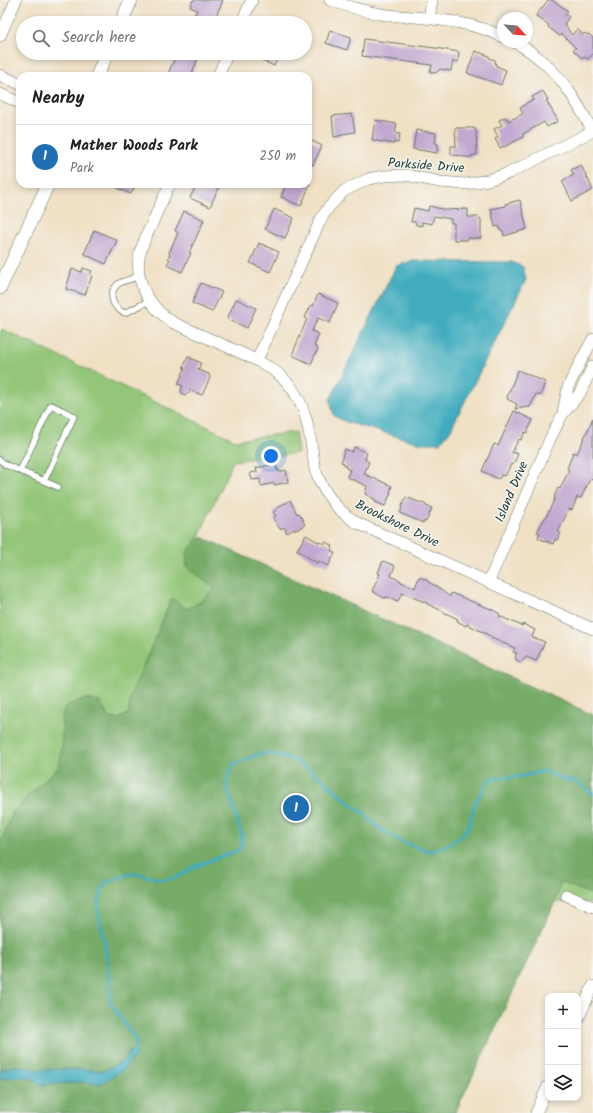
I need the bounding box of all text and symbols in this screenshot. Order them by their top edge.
north arrow [497,12,533,48]
search box [16,16,312,60]
text: Search here [62,26,136,50]
icon: search [30,27,52,49]
text: Nearby [32,85,84,112]
text: Mather Woods Park [70,134,198,158]
text: 1 [43,146,47,167]
text: 250 m [259,146,296,167]
street label: Parkside Drive [387,153,465,179]
text: Park [70,158,94,179]
your location [261,446,281,466]
street label: Island Drive [490,458,534,526]
street label: Brookshore Drive [351,495,443,554]
pin: 1 [283,793,309,823]
map controls [545,993,581,1101]
button: + [545,993,581,1029]
button: − [545,1029,581,1065]
button: layers [545,1065,581,1101]

